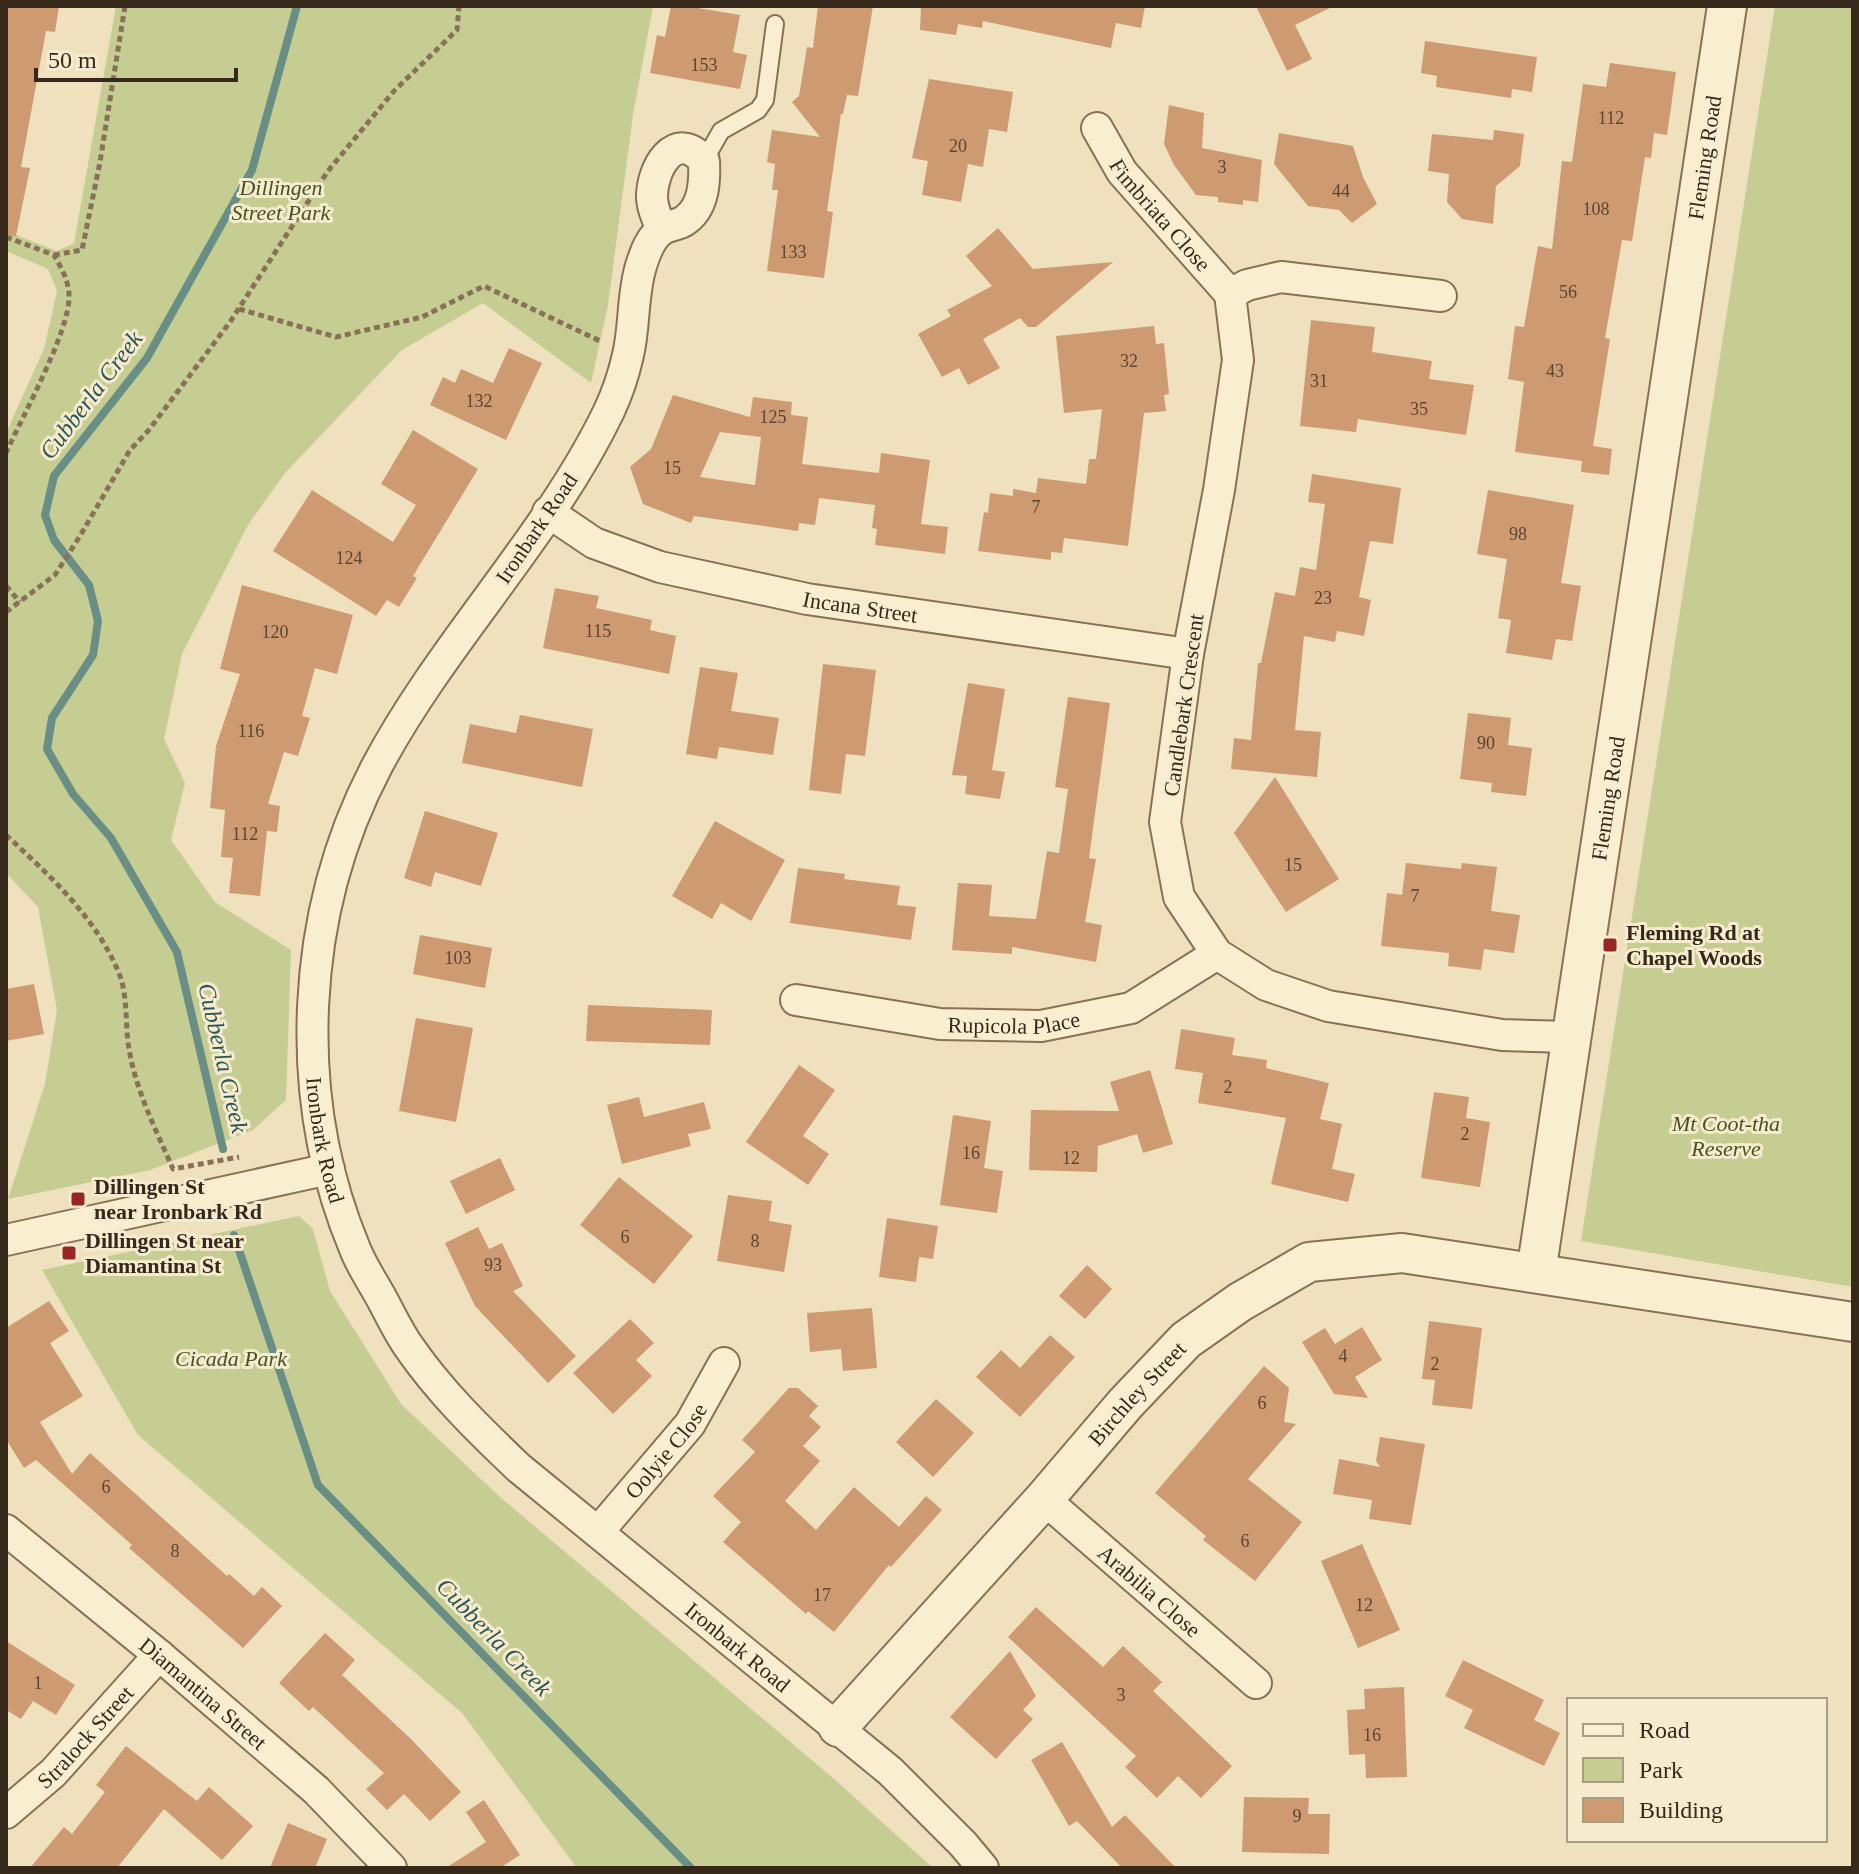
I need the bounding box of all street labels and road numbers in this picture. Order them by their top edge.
street label: Fleming Road [1683,94,1726,222]
street label: Fimbriata Close [1104,155,1216,276]
street label: Ironbark Road [490,468,582,588]
street label: Incana Street [800,586,919,628]
street label: Candlebark Crescent [1158,612,1209,798]
street label: Fleming Road [1586,735,1630,862]
street label: Rupicola Place [947,1007,1082,1039]
street label: Ironbark Road [301,1076,349,1206]
street label: Birchley Street [1083,1336,1191,1451]
street label: Oolyie Close [620,1399,712,1504]
street label: Arabilia Close [1093,1540,1206,1642]
street label: Ironbark Road [680,1597,795,1697]
street label: Diamantina Street [134,1632,272,1755]
street label: Stralock Street [32,1681,138,1794]

